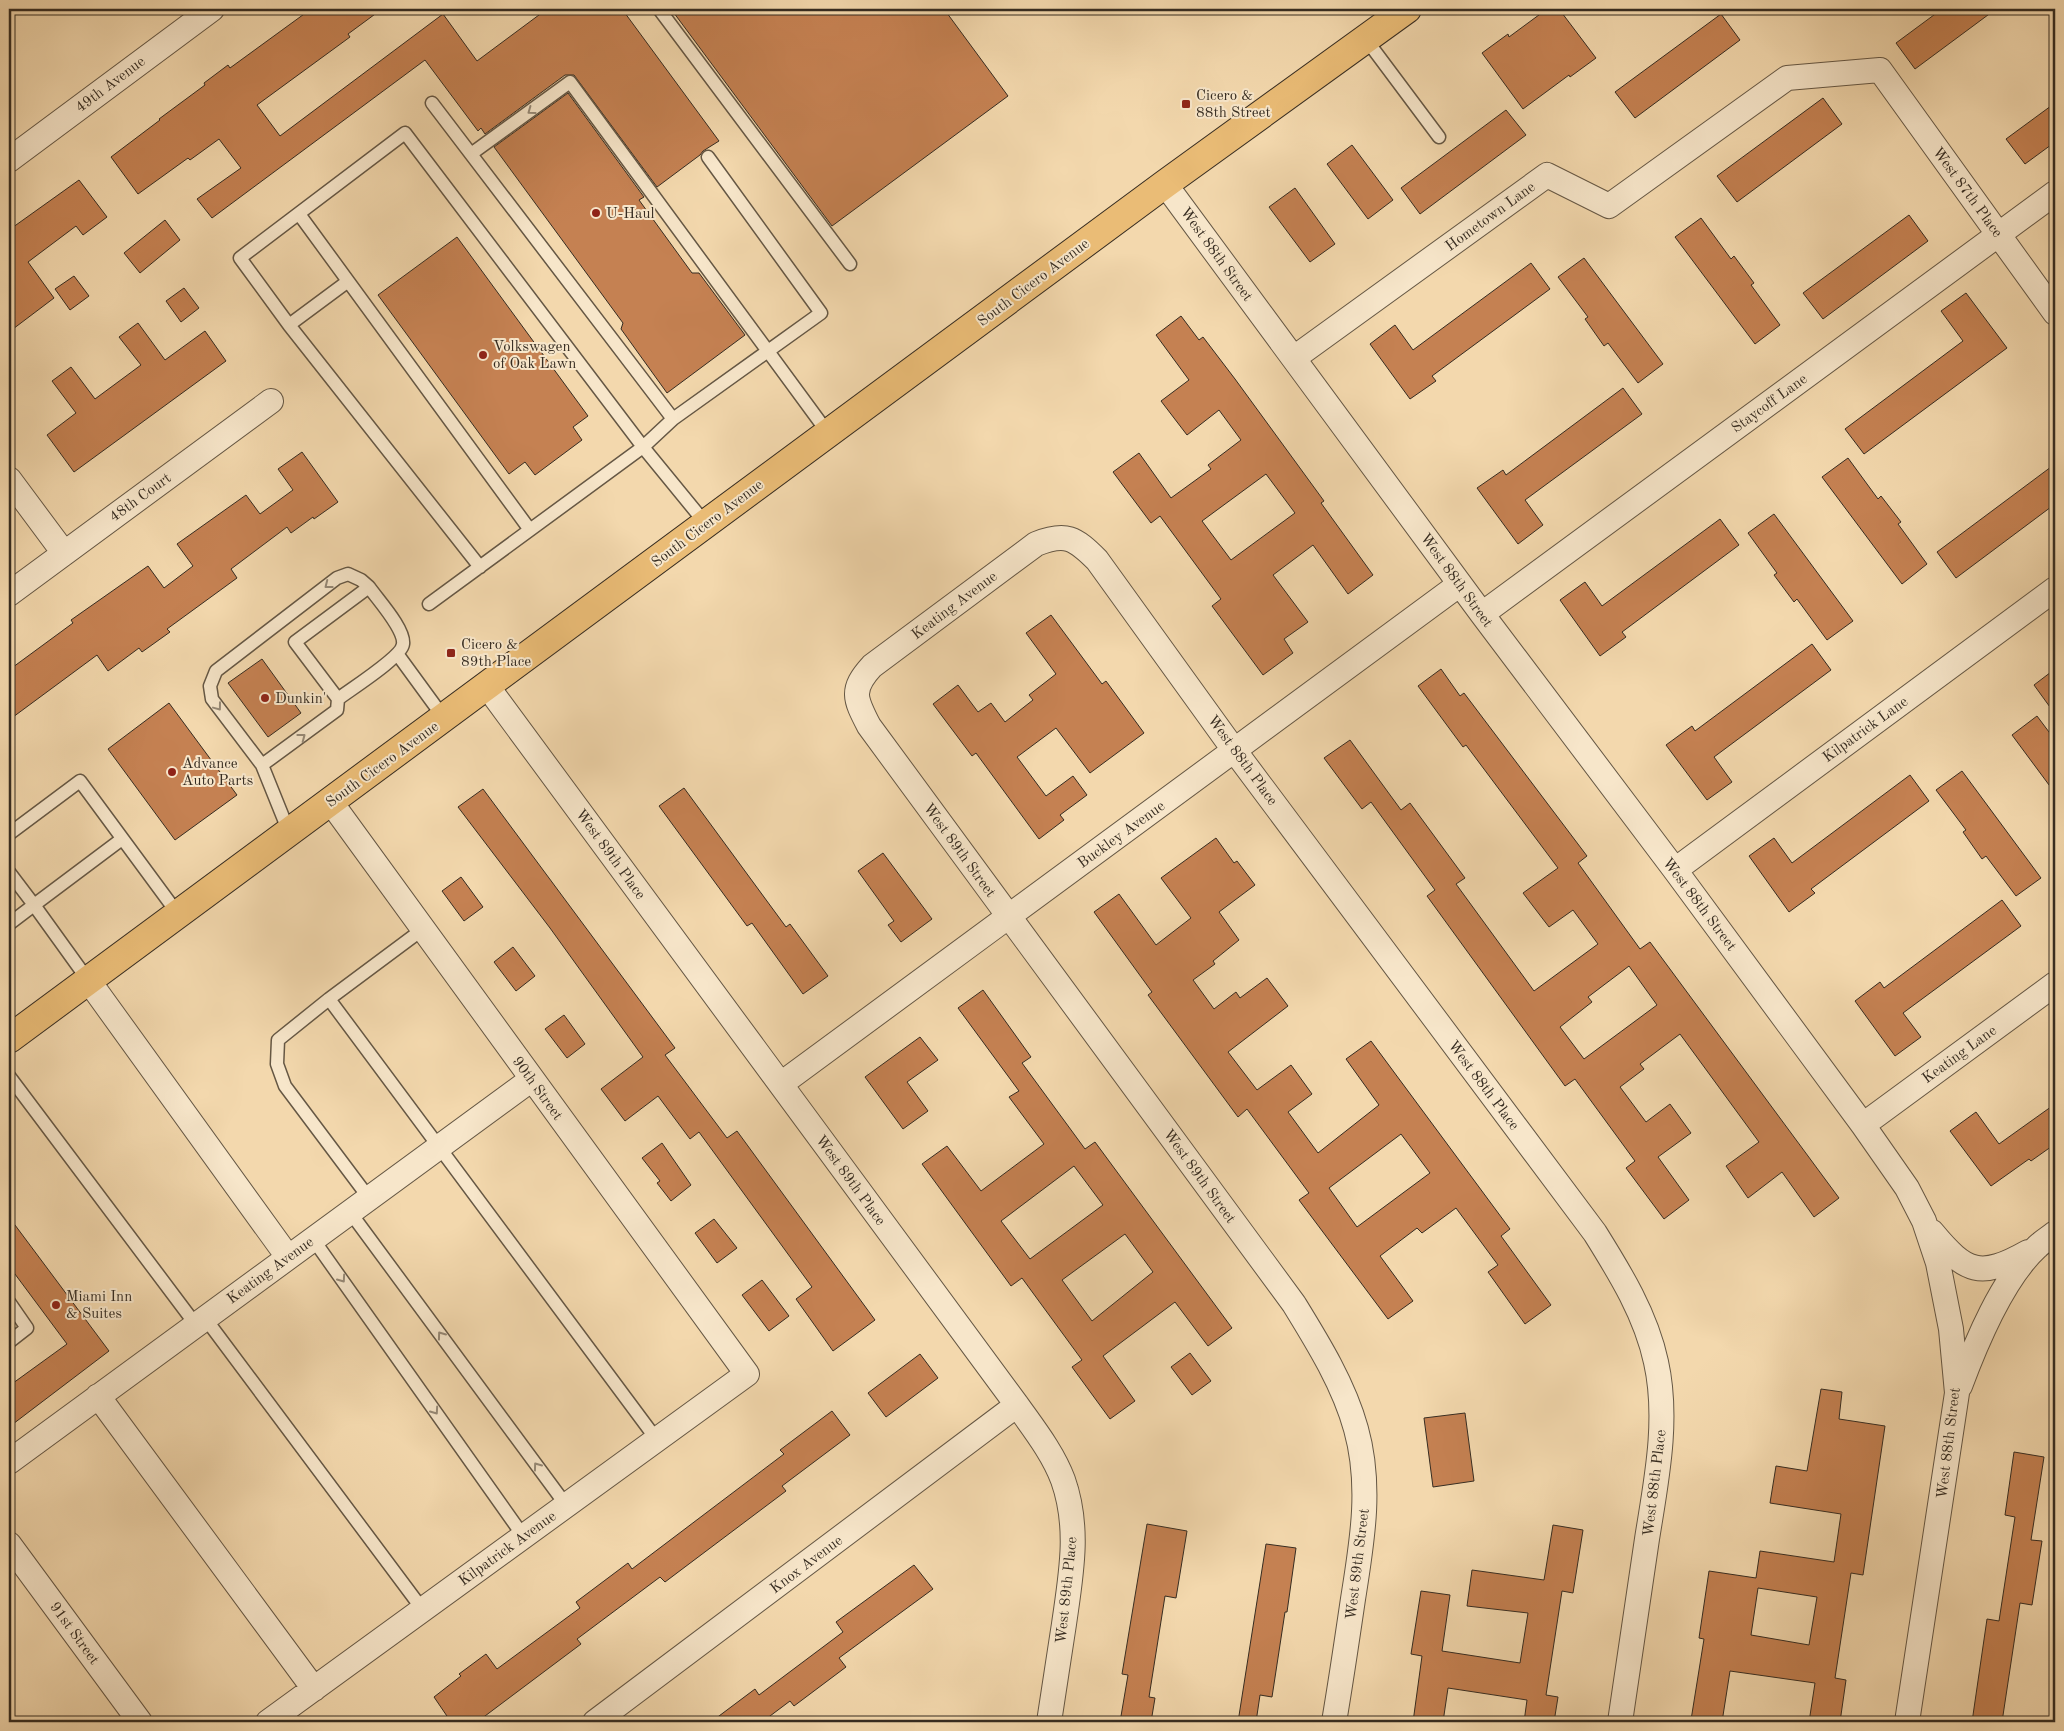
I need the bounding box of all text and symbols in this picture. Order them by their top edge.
street label: 49th Avenue [73,54,148,116]
place label: Cicero & 88th Street [1196,89,1271,121]
marker: Cicero & 88th Street [1180,98,1192,110]
one-way arrow [527,105,537,114]
street label: West 87th Place [1929,145,2005,241]
street label: Hometown Lane [1443,180,1539,255]
street label: West 88th Street [1177,205,1255,305]
marker: U-Haul [590,207,602,219]
place label: U-Haul [606,207,655,222]
street label: South Cicero Avenue [975,236,1093,330]
place label: Volkswagen of Oak Lawn [493,340,576,372]
marker: Volkswagen of Oak Lawn [477,349,489,361]
street label: Staycoff Lane [1729,372,1811,437]
street label: 48th Court [107,471,174,525]
street label: South Cicero Avenue [649,477,767,571]
street label: West 88th Street [1417,531,1495,631]
street label: Keating Avenue [909,569,1001,643]
one-way arrow [325,580,334,588]
place label: Cicero & 89th Place [461,638,531,670]
marker: Cicero & 89th Place [445,647,457,659]
marker: Dunkin' [259,692,271,704]
place label: Dunkin' [275,692,326,707]
street label: Kilpatrick Lane [1821,694,1911,766]
one-way arrow [212,701,221,711]
street label: West 88th Place [1204,713,1280,809]
street label: South Cicero Avenue [324,719,442,811]
one-way arrow [296,734,305,742]
place label: Advance Auto Parts [182,757,253,789]
marker: Advance Auto Parts [166,766,178,778]
street label: Buckley Avenue [1076,799,1168,872]
street label: West 89th Street [920,801,998,901]
street label: West 89th Place [572,807,648,903]
street label: West 88th Street [1659,856,1739,954]
street label: Keating Lane [1920,1023,2000,1087]
street label: West 88th Place [1444,1038,1521,1133]
street label: 90th Street [509,1054,565,1124]
street label: West 89th Street [1160,1127,1238,1227]
street label: West 89th Place [812,1133,888,1229]
street label: Keating Avenue [225,1235,317,1308]
one-way arrow [335,1273,345,1282]
place label: Miami Inn & Suites [66,1290,132,1322]
marker: Miami Inn & Suites [50,1299,62,1311]
one-way arrow [438,1332,447,1341]
street label: West 88th Street [1935,1387,1964,1500]
one-way arrow [429,1405,438,1415]
street label: West 88th Place [1641,1429,1669,1537]
one-way arrow [534,1462,543,1472]
street label: West 89th Street [1344,1508,1373,1621]
street label: Kilpatrick Avenue [456,1509,559,1589]
street label: Knox Avenue [768,1533,846,1597]
street label: West 89th Place [1054,1536,1081,1644]
street label: 91st Street [46,1600,101,1668]

